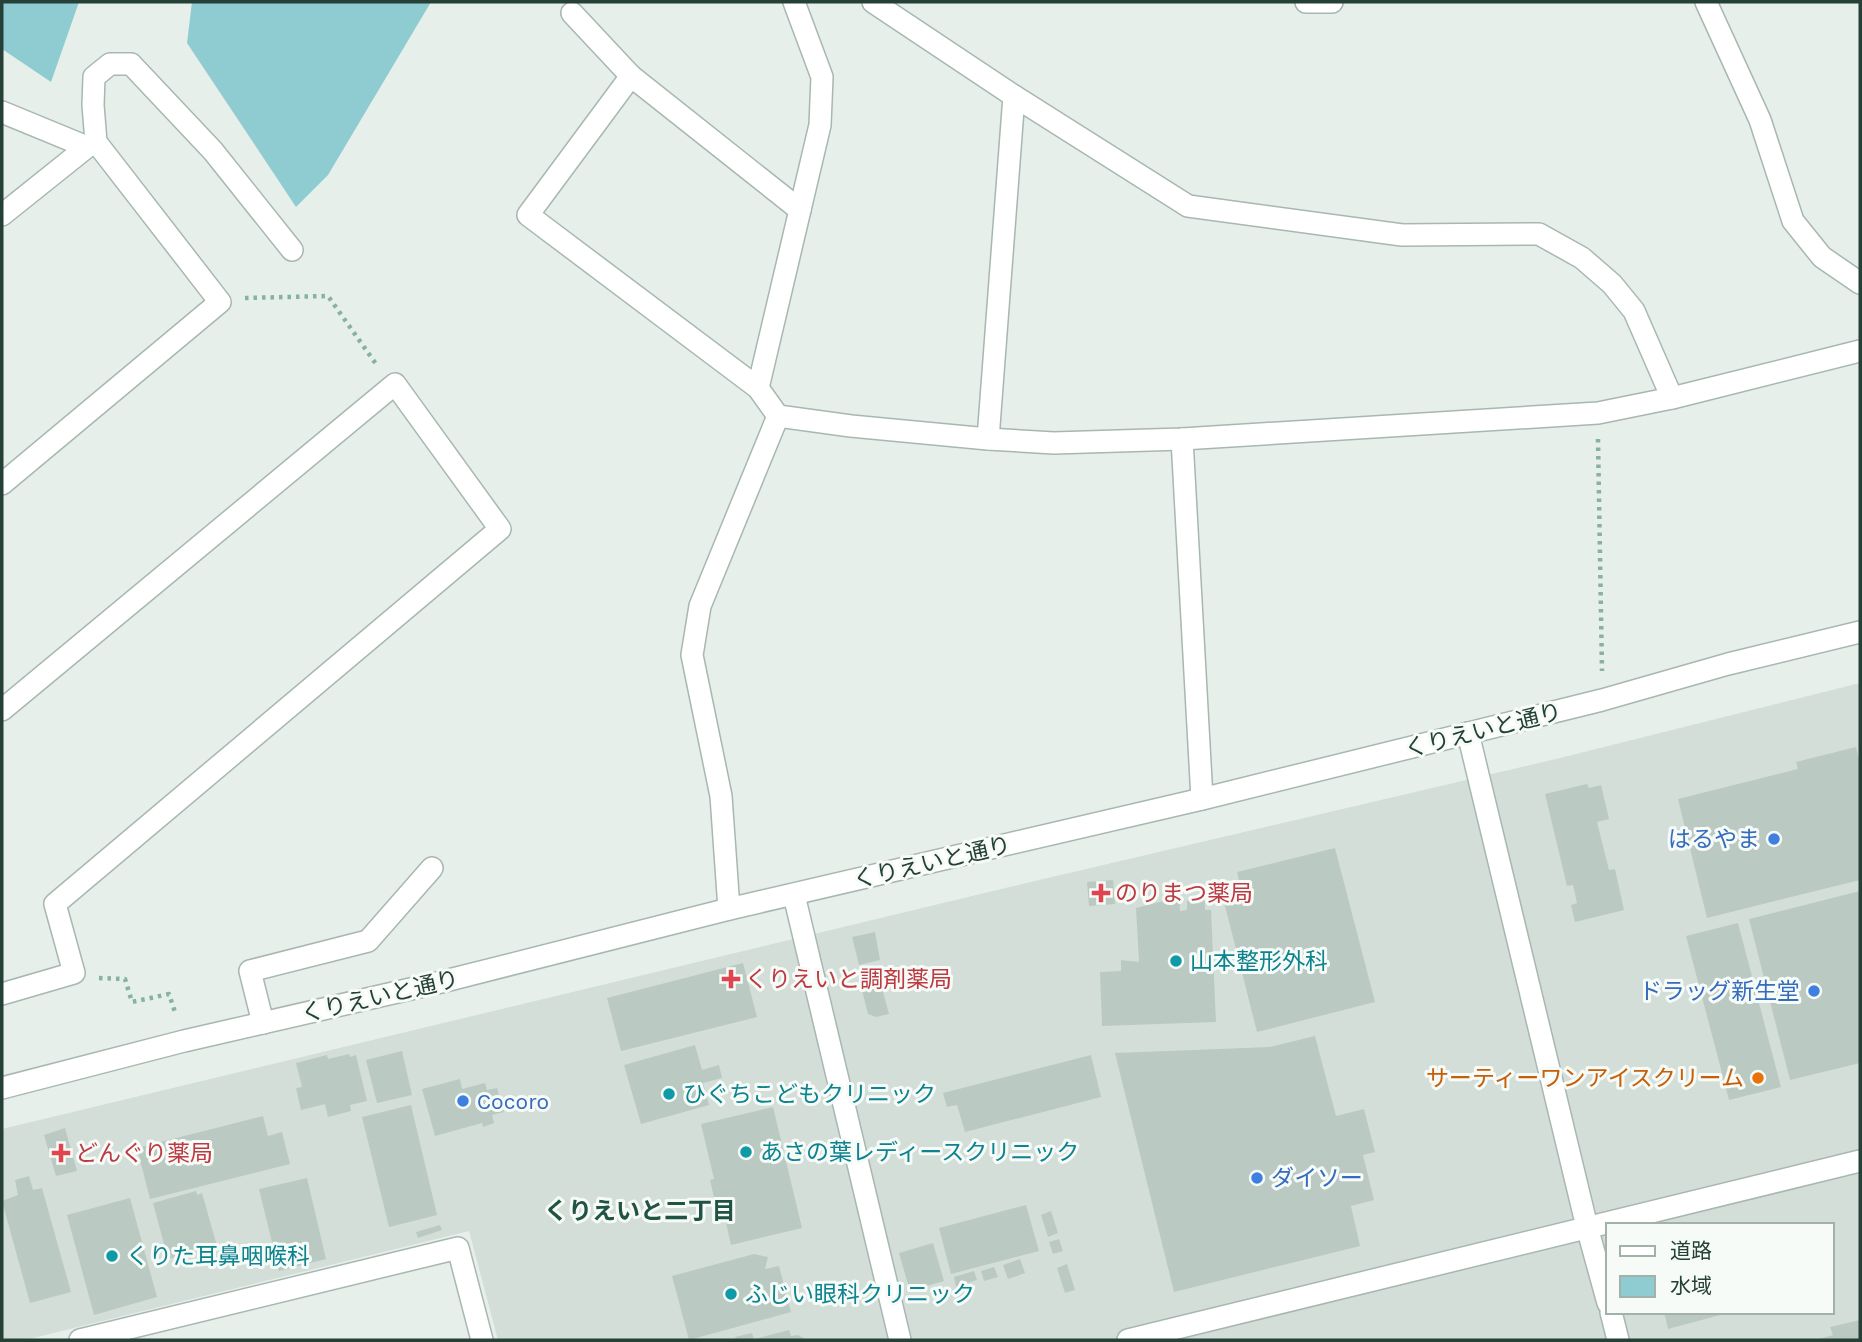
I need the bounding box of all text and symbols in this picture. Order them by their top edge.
street label: くりえいと通り [1402,698,1564,763]
place label: はるやま [1668,826,1760,853]
street label: くりえいと通り [851,831,1014,894]
marker: はるやま [1766,831,1782,847]
place label: のりまつ薬局 [1115,880,1253,907]
marker: のりまつ薬局 [1093,885,1109,901]
place label: 山本整形外科 [1190,948,1328,975]
marker: 山本整形外科 [1168,953,1184,969]
street label: くりえいと通り [299,965,462,1028]
place label: くりえいと調剤薬局 [745,966,952,993]
marker: くりえいと調剤薬局 [723,971,739,987]
place label: ドラッグ新生堂 [1639,978,1800,1005]
marker: ドラッグ新生堂 [1806,983,1822,999]
place label: サーティーワンアイスクリーム [1426,1065,1744,1092]
marker: サーティーワンアイスクリーム [1750,1070,1766,1086]
place label: ひぐちこどもクリニック [683,1081,936,1108]
marker: ひぐちこどもクリニック [661,1086,677,1102]
place label: Cocoro [477,1088,549,1115]
marker: Cocoro [455,1093,471,1109]
place label: あさの葉レディースクリニック [760,1139,1079,1166]
place label: どんぐり薬局 [75,1140,213,1167]
marker: あさの葉レディースクリニック [738,1144,754,1160]
marker: どんぐり薬局 [53,1145,69,1161]
place label: ダイソー [1271,1165,1363,1192]
marker: ダイソー [1249,1170,1265,1186]
district label: くりえいと二丁目 [544,1197,736,1225]
legend [1606,1223,1834,1314]
text: 道路 [1670,1239,1712,1263]
place label: くりた耳鼻咽喉科 [126,1243,310,1270]
marker: くりた耳鼻咽喉科 [104,1248,120,1264]
text: 水域 [1670,1274,1712,1298]
place label: ふじい眼科クリニック [745,1281,975,1308]
marker: ふじい眼科クリニック [723,1286,739,1302]

